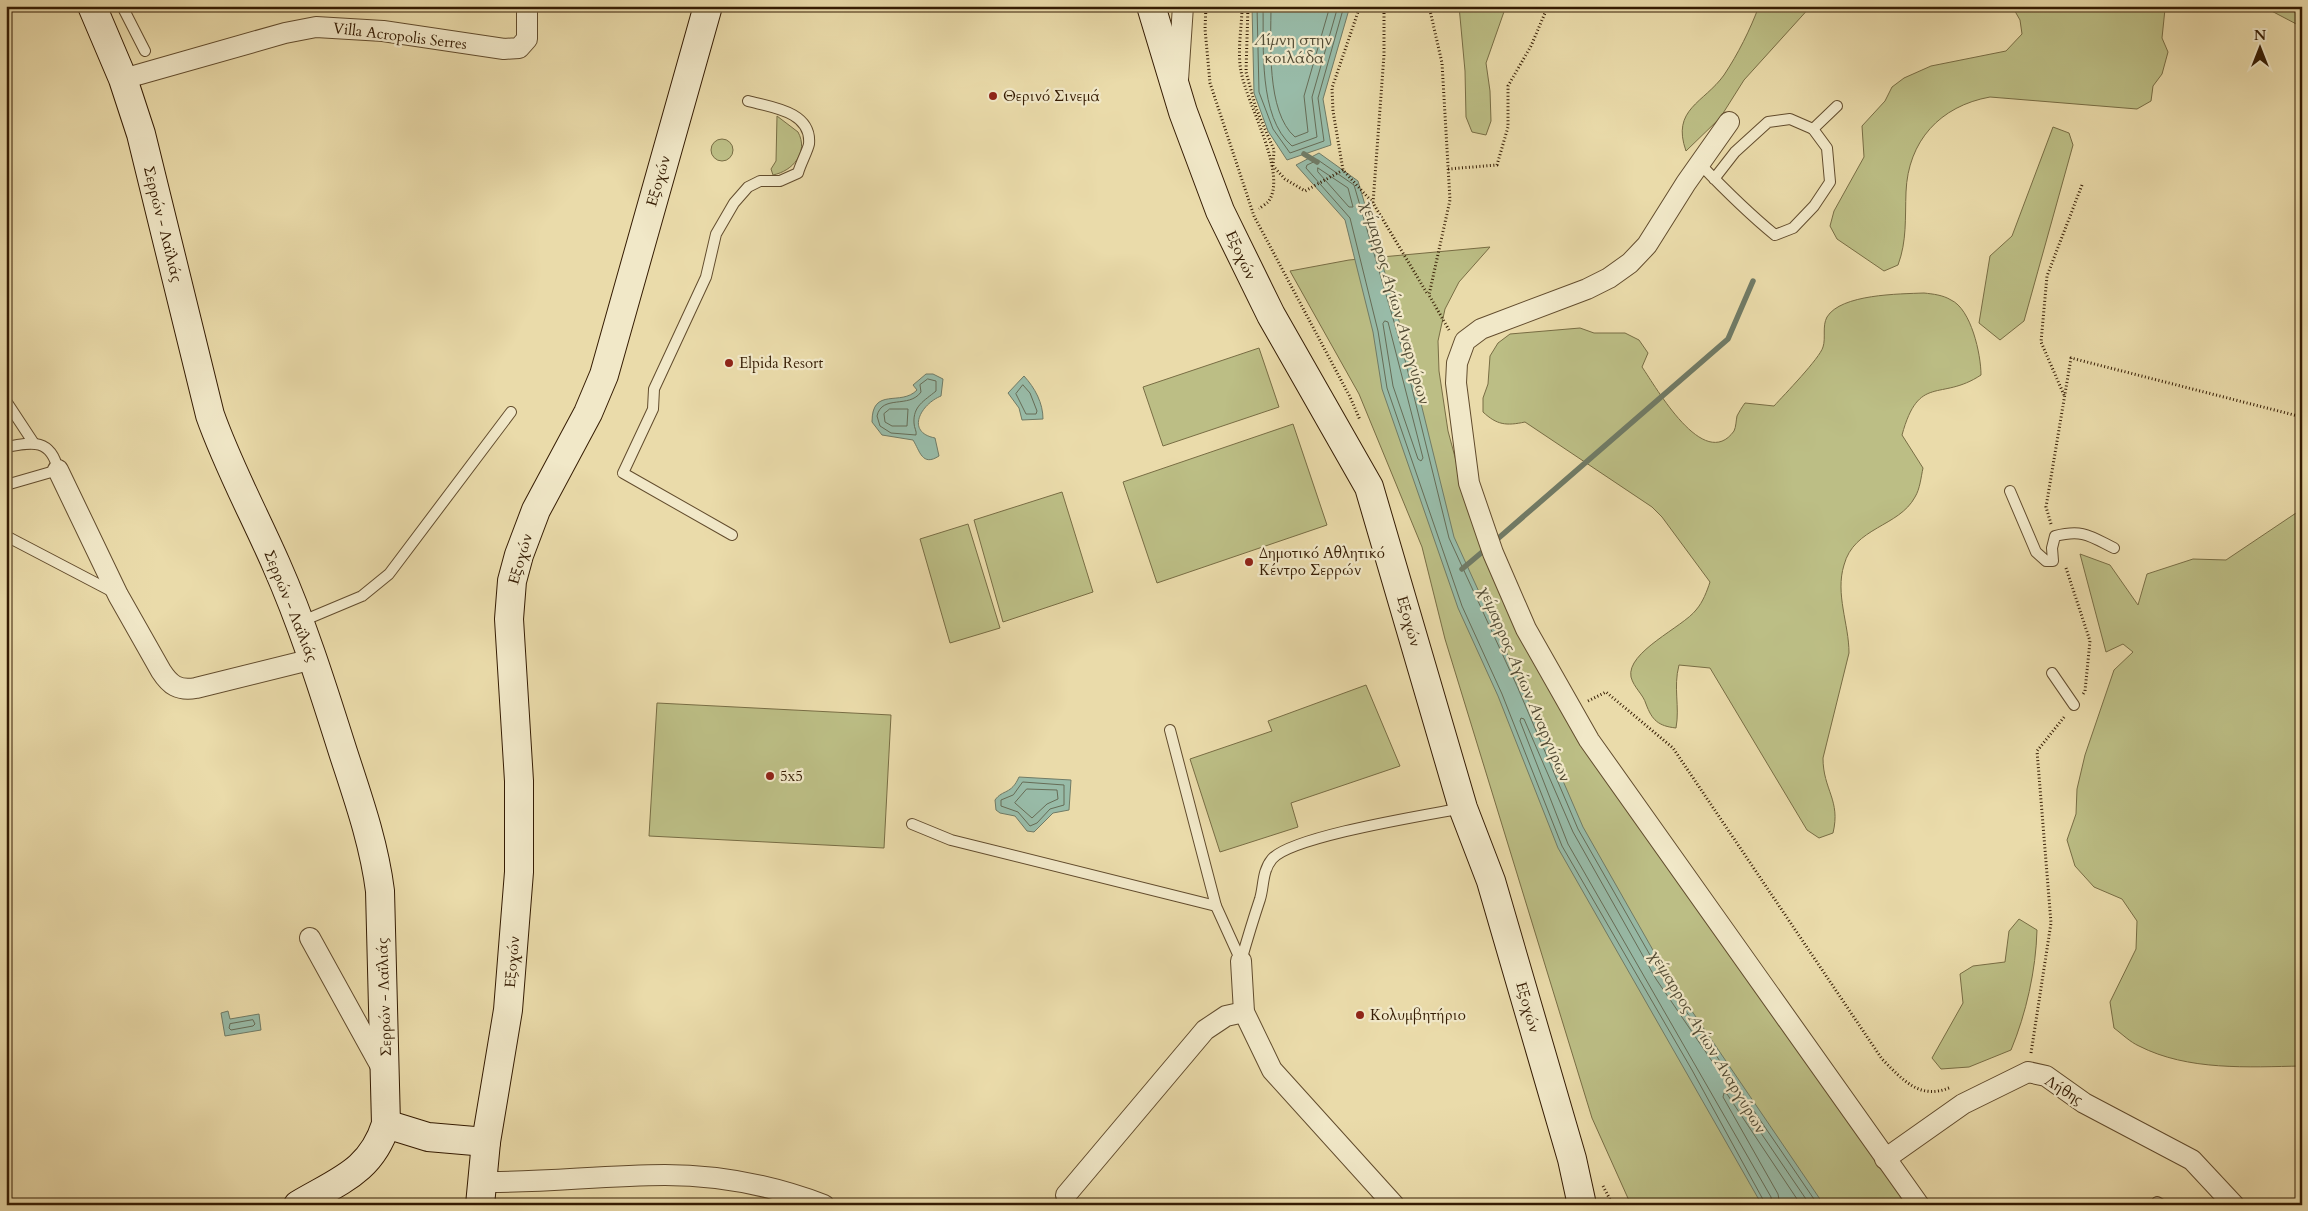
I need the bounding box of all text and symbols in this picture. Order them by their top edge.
street label: Villa Acropolis Serres [332,18,468,54]
north arrow [2236,22,2286,72]
text: N [2254,26,2266,45]
water label: Λίμνη στην κοιλάδα [1254,29,1332,69]
place label: Θερινό Σινεμά [1003,86,1100,106]
marker: Θερινό Σινεμά [987,90,999,102]
street label: Εξοχών [641,153,675,209]
street label: Σερρών - Λαϊλιάς [139,164,187,285]
water label: χείμαρρος Αγίων Αναργύρων [1356,199,1436,407]
street label: Εξοχών [1221,227,1261,283]
place label: Elpida Resort [739,353,824,373]
marker: Elpida Resort [723,357,735,369]
street label: Εξοχών [503,531,537,587]
place label: Δημοτικό Αθλητικό Κέντρο Σερρών [1259,543,1385,580]
street label: Σερρών - Λαϊλιάς [259,547,323,665]
marker: Δημοτικό Αθλητικό Κέντρο Σερρών [1243,556,1255,568]
water label: χείμαρρος Αγίων Αναργύρων [1474,583,1576,785]
street label: Εξοχών [1392,593,1426,649]
place label: 5x5 [780,766,803,786]
marker: 5x5 [764,770,776,782]
street label: Εξοχών [500,935,524,989]
street label: Σερρών - Λαϊλιάς [372,937,396,1057]
water label: χείμαρρος Αγίων Αναργύρων [1644,946,1772,1138]
street label: Εξοχών [1511,979,1545,1035]
place label: Κολυμβητήριο [1370,1005,1466,1025]
marker: Κολυμβητήριο [1354,1009,1366,1021]
street label: Λήθης [2041,1071,2087,1110]

